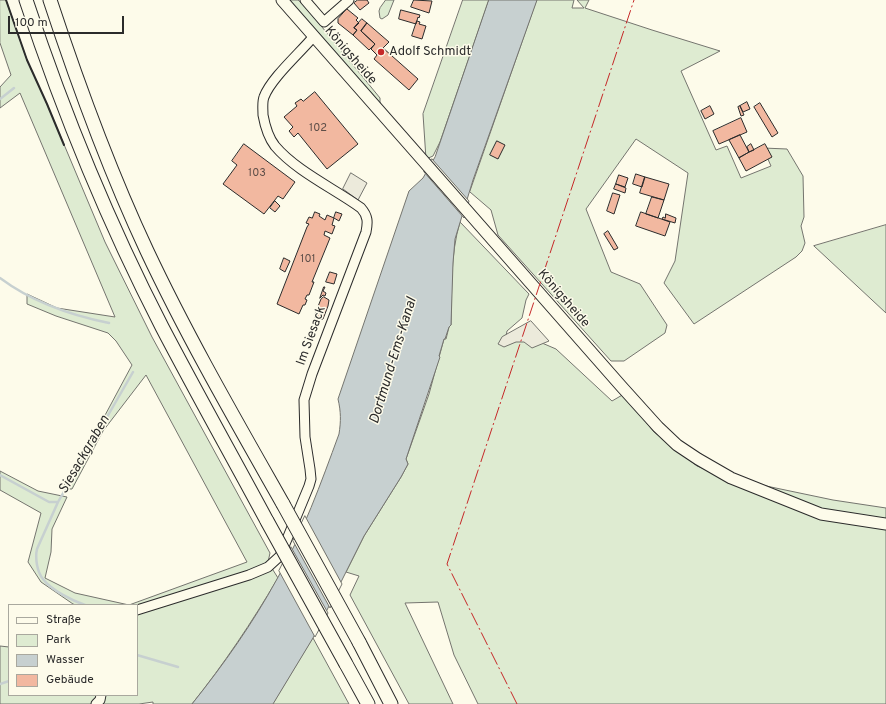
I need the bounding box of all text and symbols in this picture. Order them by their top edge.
scale bar [10,8,126,34]
text: 100 m [15,15,48,31]
street label: Königsheide [321,24,379,88]
place label: Adolf Schmidt [389,44,471,60]
marker: Adolf Schmidt [376,47,386,57]
house number: 102 [309,122,327,136]
house number: 103 [248,167,266,181]
house number: 101 [300,253,316,267]
street label: Königsheide [534,267,592,331]
water label: Dortmund-Ems-Kanal [367,296,421,426]
street label: Im Siesack [294,304,330,368]
water label: Siesackgraben [56,413,114,497]
legend [8,604,138,696]
text: Straße [46,612,81,628]
text: Park [46,632,71,648]
text: Wasser [46,652,84,668]
text: Gebäude [46,672,94,688]

